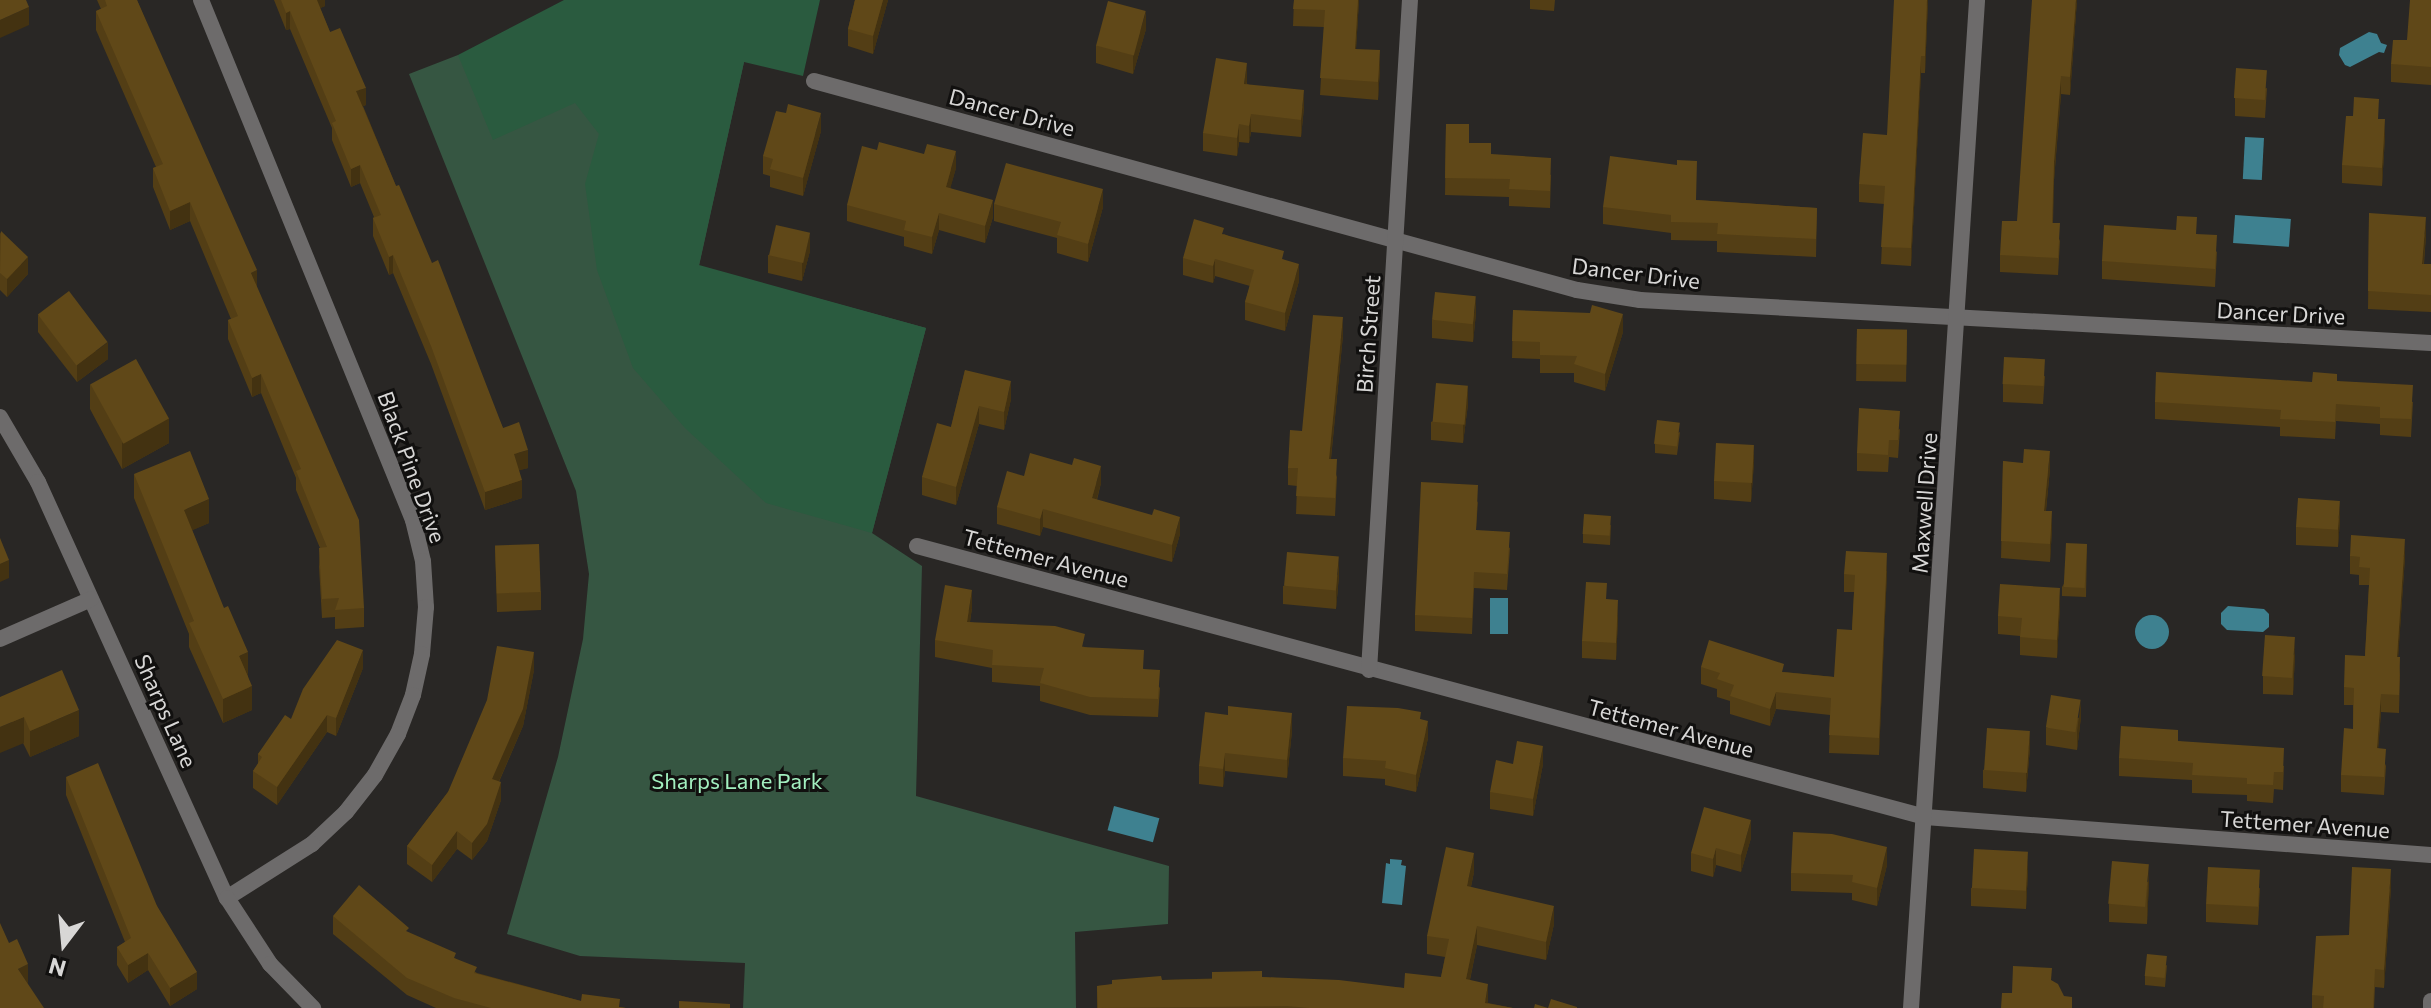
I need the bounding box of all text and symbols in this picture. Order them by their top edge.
street label: Dancer Drive [946,83,1078,141]
street label: Dancer Drive [1570,252,1702,294]
street label: Birch Street [1351,274,1385,394]
street label: Dancer Drive [2216,296,2346,330]
street label: Black Pine Drive [372,388,452,546]
street label: Maxwell Drive [1906,432,1942,574]
street label: Tettemer Avenue [960,523,1132,593]
street label: Sharps Lane [129,650,203,772]
street label: Tettemer Avenue [1585,693,1757,763]
park label: Sharps Lane Park [651,768,823,794]
street label: Tettemer Avenue [2219,805,2391,843]
north arrow [24,904,104,984]
text: N [46,952,69,983]

